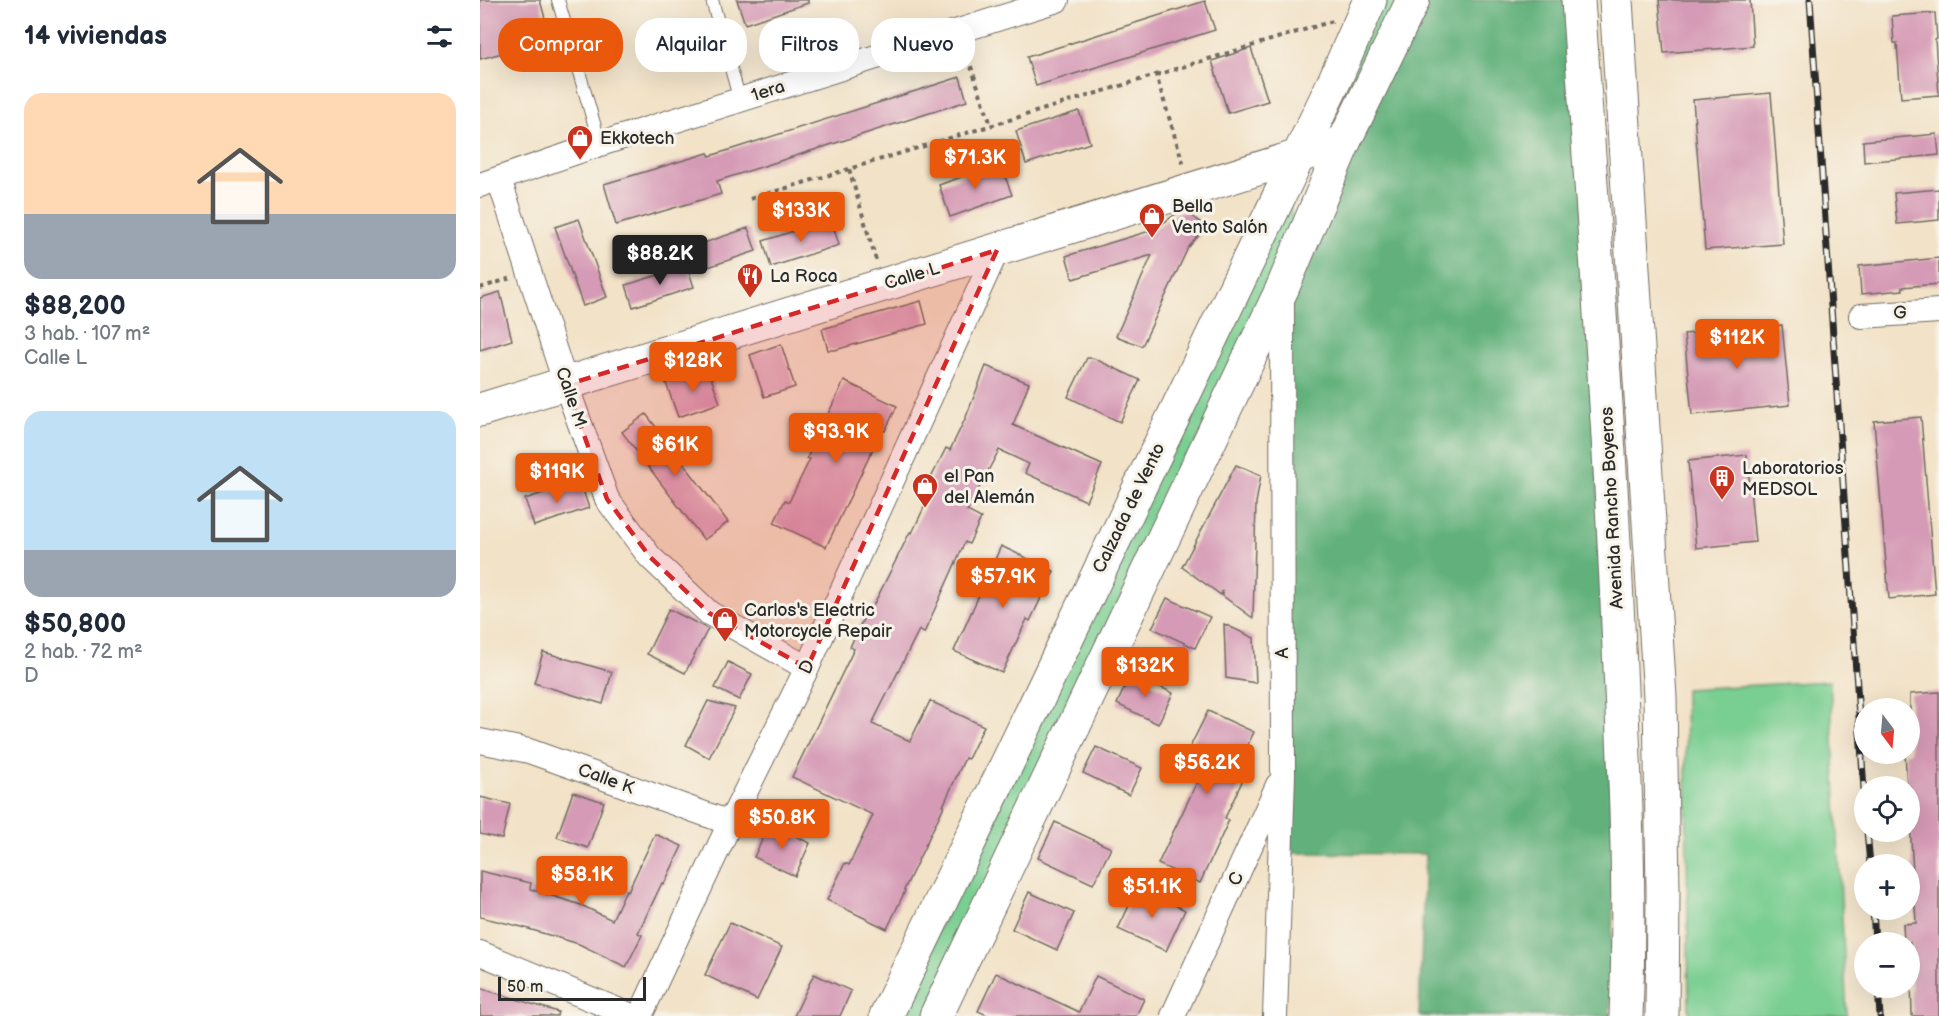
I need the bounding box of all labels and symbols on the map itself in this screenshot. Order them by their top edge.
street label: 1era [749,76,787,106]
shop icon: Ekkotech [565,123,595,161]
place label: Ekkotech [600,128,674,149]
pin: $71.3K [926,139,1024,190]
pin: $133K [759,192,843,243]
place label: Bella Vento Salón [1172,196,1268,238]
shop icon: Bella Vento Salón [1137,201,1167,239]
pin: $88.2K [611,235,709,286]
street label: Calle L [882,257,943,294]
restaurant icon: La Roca [735,261,765,299]
place label: La Roca [770,266,838,287]
street label: G [1893,302,1907,324]
pin: $112K [1695,319,1779,370]
pin: $128K [651,342,735,393]
street label: Calle M [551,364,591,430]
street label: Avenida Rancho Boyeros [1596,406,1628,610]
pin: $93.9K [787,413,885,464]
pin: $61K [639,426,711,477]
street label: Calzada de Vento [1088,440,1170,576]
pin: $119K [515,453,599,504]
place label: Laboratorios MEDSOL [1742,458,1844,500]
building icon: Laboratorios MEDSOL [1707,463,1737,501]
place label: el Pan del Alemán [944,466,1035,508]
shop icon: el Pan del Alemán [910,471,940,509]
pin: $57.9K [954,558,1052,609]
place label: Carlos's Electric Motorcycle Repair [744,600,892,642]
shop icon: Carlos's Electric Motorcycle Repair [710,605,740,643]
pin: $132K [1103,647,1187,698]
street label: A [1272,648,1293,659]
street label: D [795,657,819,677]
north arrow [1854,698,1920,764]
pin: $56.2K [1158,744,1256,795]
street label: Calle K [575,759,637,799]
pin: $50.8K [733,799,831,850]
pin: $58.1K [533,856,631,907]
pin: $51.1K [1103,868,1201,919]
street label: C [1224,869,1248,889]
scale bar [498,974,646,1002]

